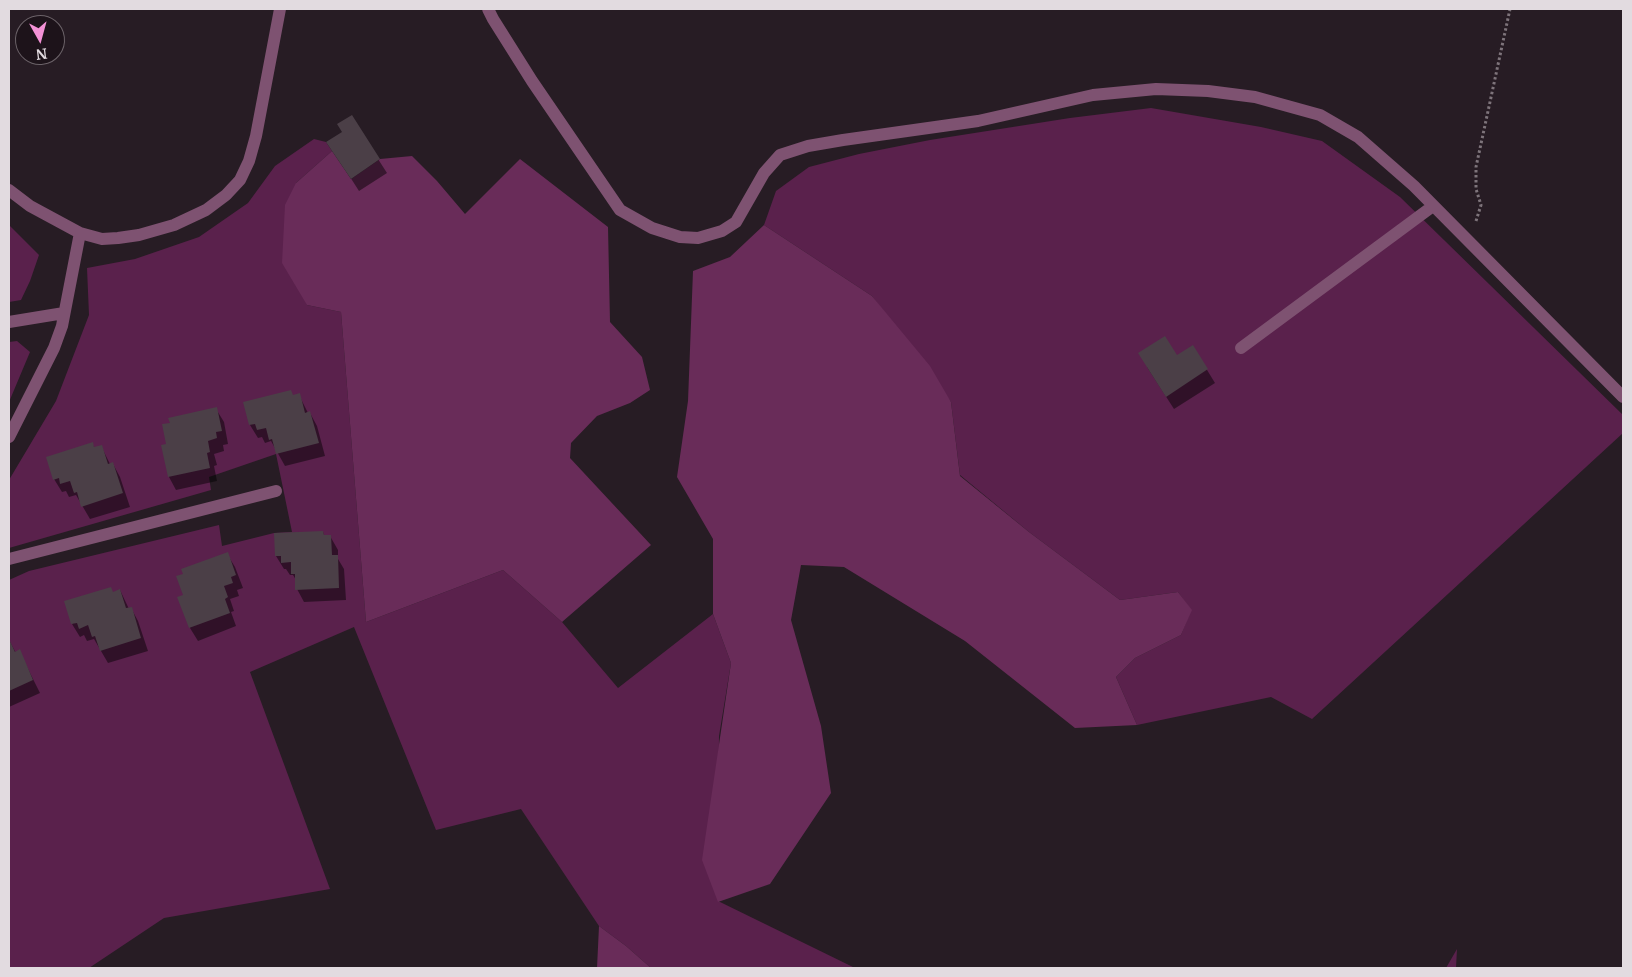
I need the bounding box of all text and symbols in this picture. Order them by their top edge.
north arrow [15,15,65,65]
text: N [35,44,48,64]

